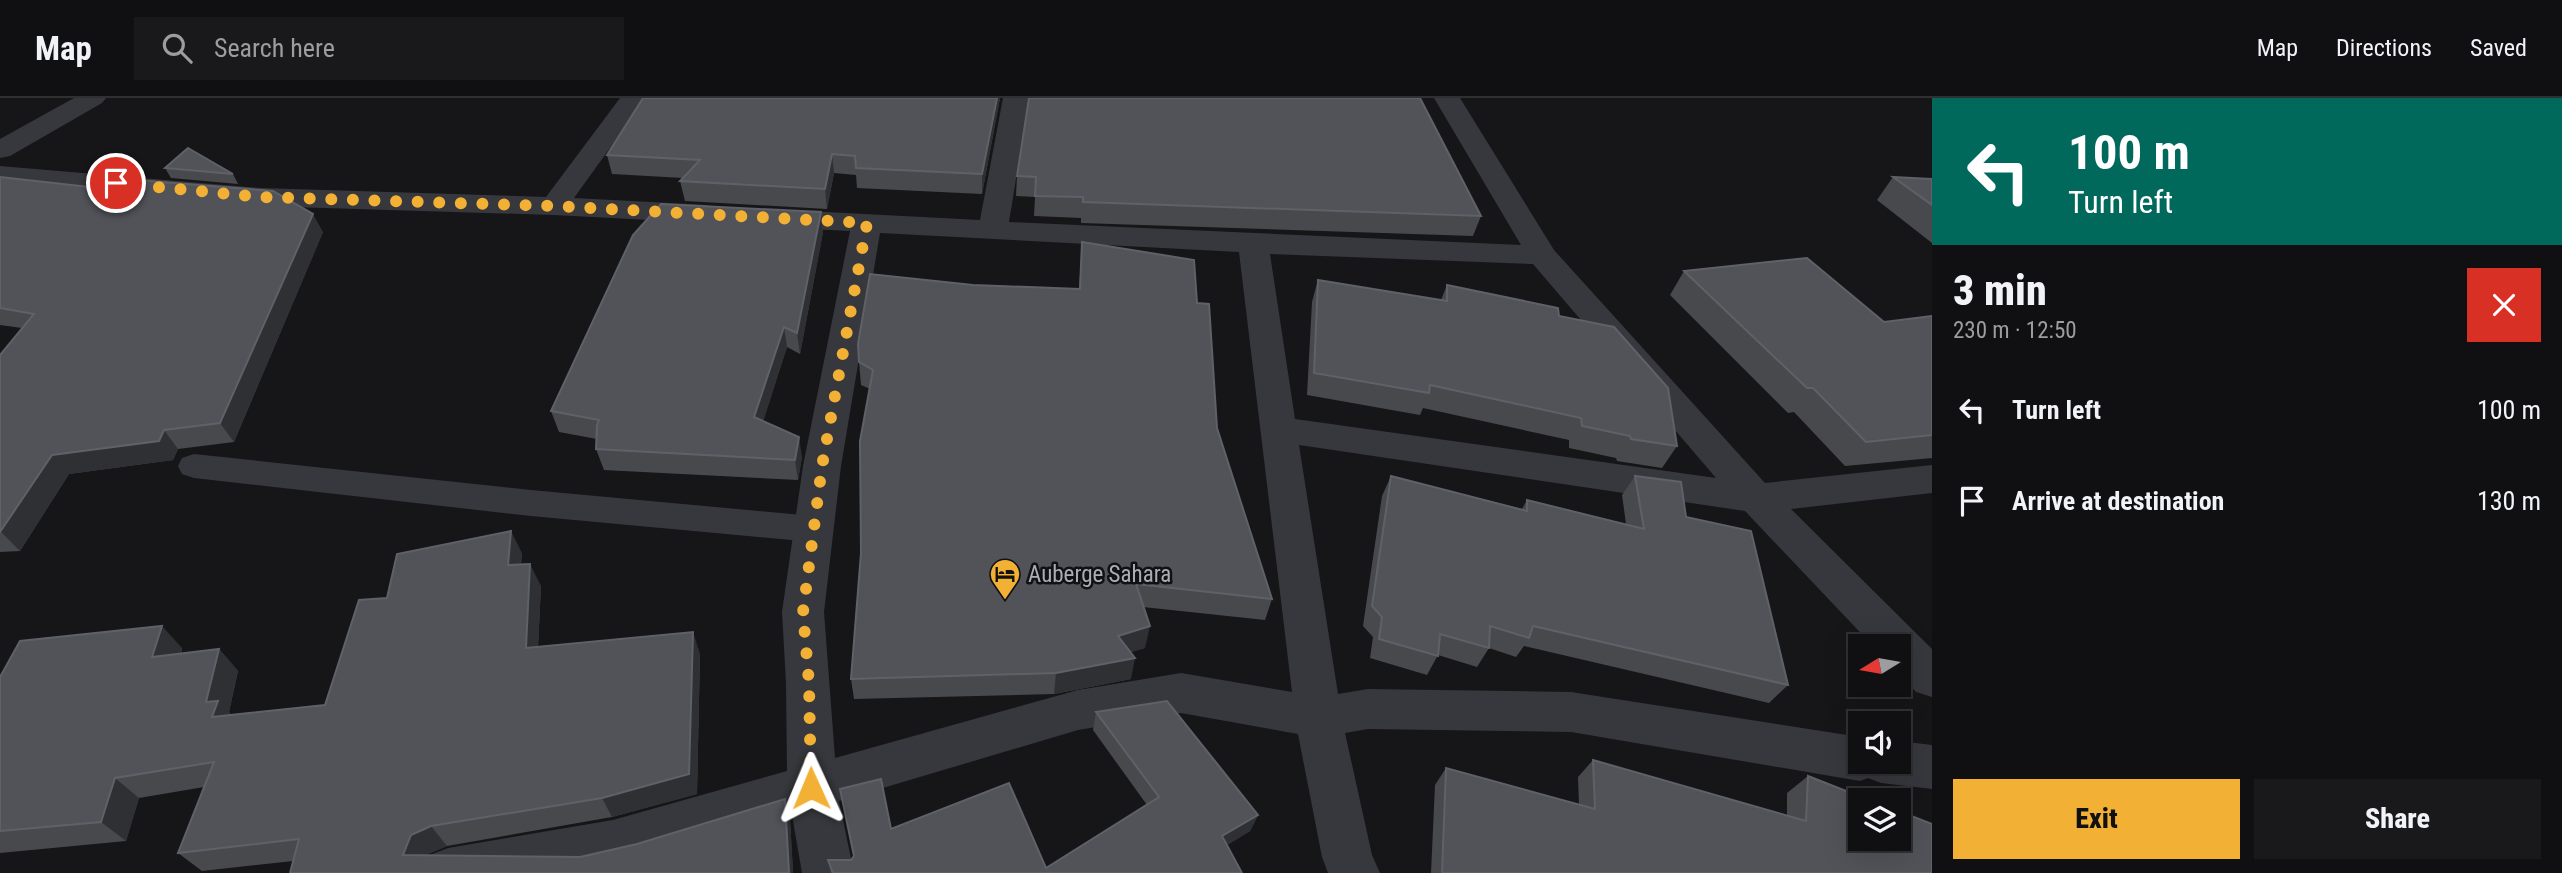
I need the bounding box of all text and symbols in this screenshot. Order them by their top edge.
search box [134,17,624,80]
text: Map [35,29,92,68]
icon: search [158,29,196,67]
text: Search here [214,33,335,63]
text: Map [2257,34,2298,62]
text: Directions [2336,34,2432,62]
text: Saved [2470,34,2527,62]
text: 100 m [2068,124,2190,181]
icon: left [1953,126,2044,217]
pin [86,153,146,213]
icon: arrive [97,164,135,202]
text: Turn left [2068,183,2173,221]
text: 3 min [1953,266,2047,315]
button: close [2467,268,2541,342]
text: 230 m · 12:50 [1953,317,2077,344]
icon: left [1953,391,1991,429]
text: Turn left [2012,395,2101,425]
text: 100 m [2477,395,2541,425]
icon: arrive [1953,482,1991,520]
text: Arrive at destination [2012,486,2224,516]
text: 130 m [2477,486,2541,516]
hotel icon: Auberge Sahara [988,557,1022,601]
place label: Auberge Sahara [1028,561,1171,588]
north arrow [1848,634,1911,696]
map controls [1848,634,1911,851]
button: sound [1848,711,1911,774]
position arrow [774,751,848,825]
button: Exit [1953,779,2240,859]
button: Share [2254,779,2541,859]
button: layers [1848,788,1911,851]

